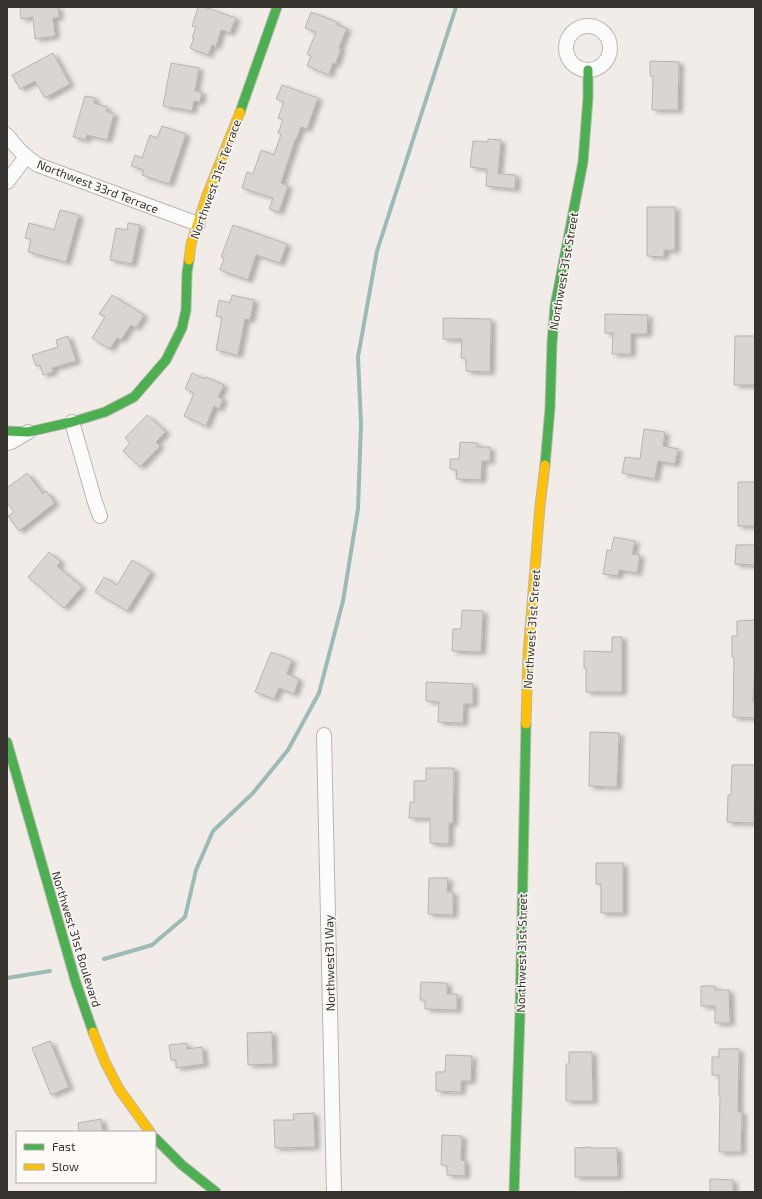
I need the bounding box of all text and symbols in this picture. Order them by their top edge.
street label: Northwest 31st Terrace [187,117,243,241]
street label: Northwest 33rd Terrace [35,156,161,216]
street label: Northwest 31st Street [546,211,580,331]
street label: Northwest 31st Street [520,569,542,689]
street label: Northwest 31st Boulevard [50,869,104,1009]
street label: Northwest 31st Street [513,893,529,1013]
street label: Northwest31 Way [321,914,337,1011]
legend [16,1131,156,1183]
text: Fast [52,1139,76,1153]
text: Slow [52,1159,79,1173]

